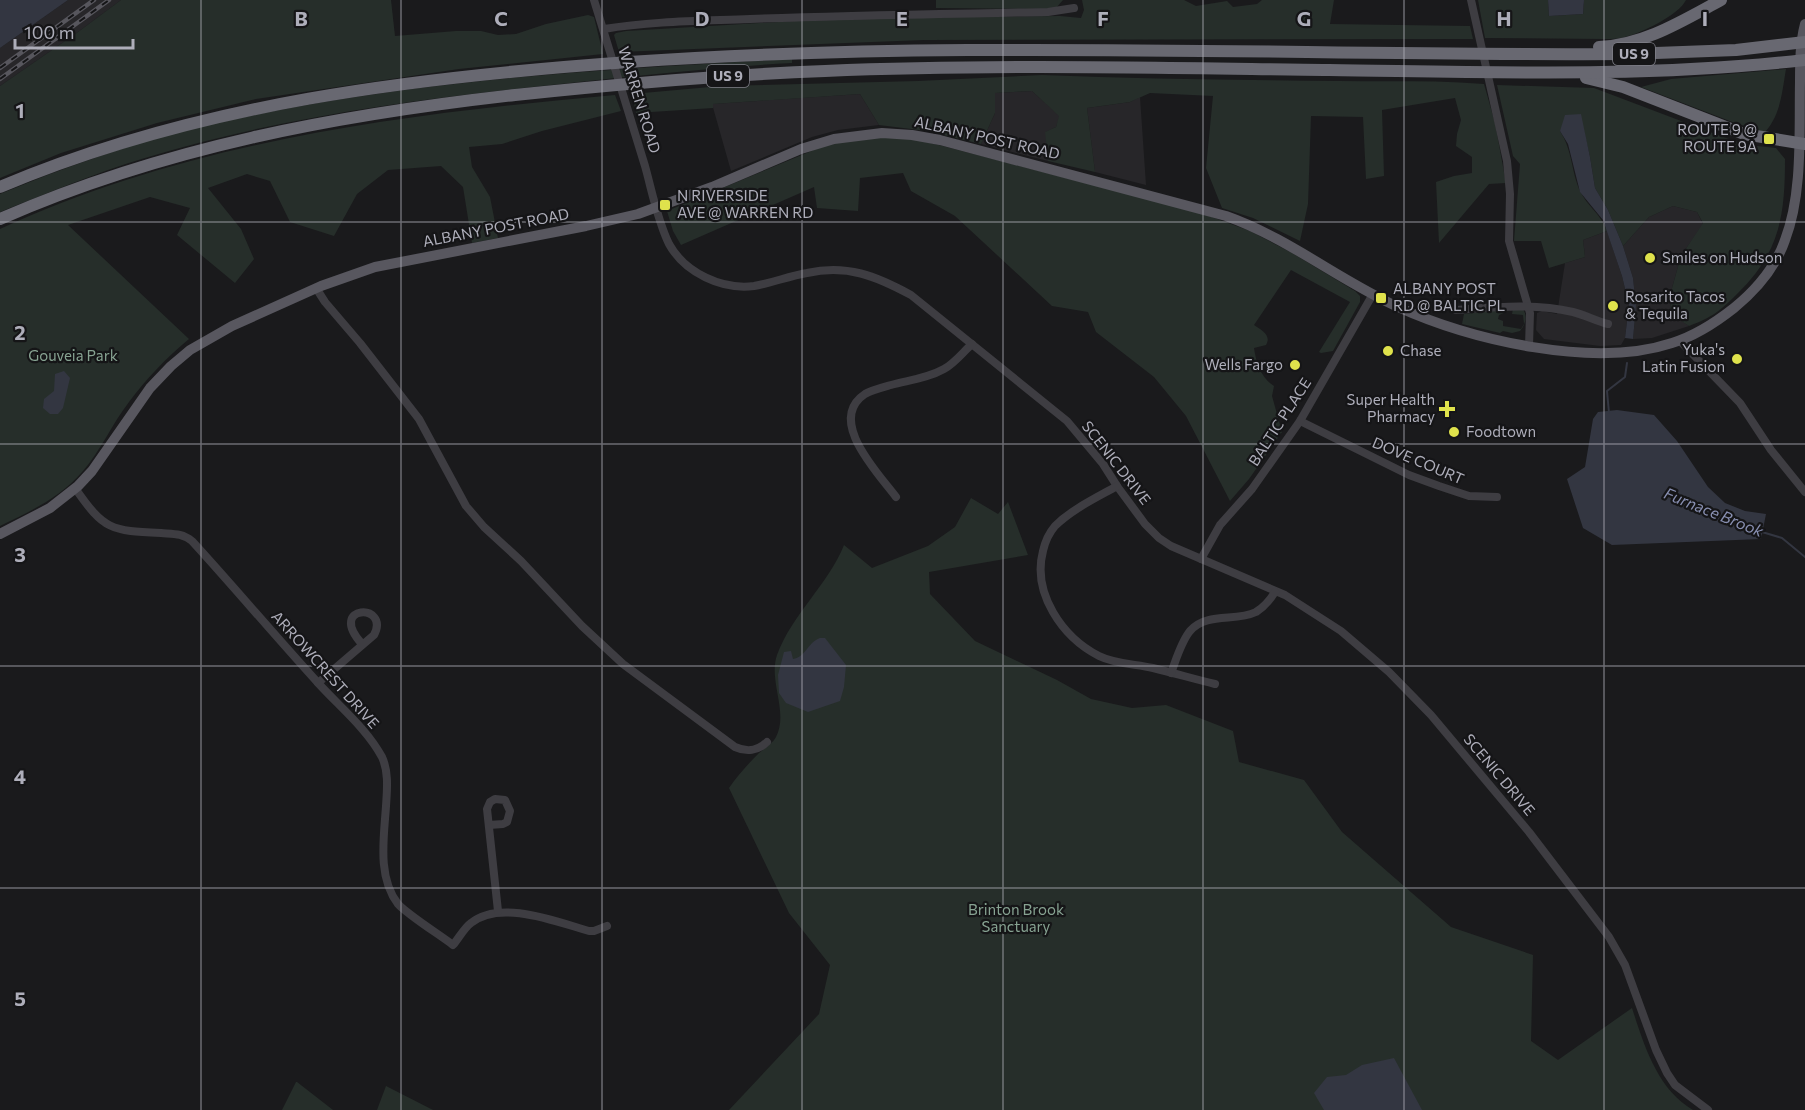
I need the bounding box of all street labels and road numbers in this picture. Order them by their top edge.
road number: US 9 [1613,43,1655,65]
street label: WARREN ROAD [615,44,665,155]
road number: US 9 [707,65,749,87]
street label: ALBANY POST ROAD [913,112,1062,163]
street label: ALBANY POST ROAD [421,204,571,250]
street label: BALTIC PLACE [1244,374,1314,469]
street label: SCENIC DRIVE [1079,417,1155,508]
street label: DOVE COURT [1370,433,1467,488]
street label: ARROWCREST DRIVE [268,607,383,732]
street label: SCENIC DRIVE [1460,730,1539,819]

